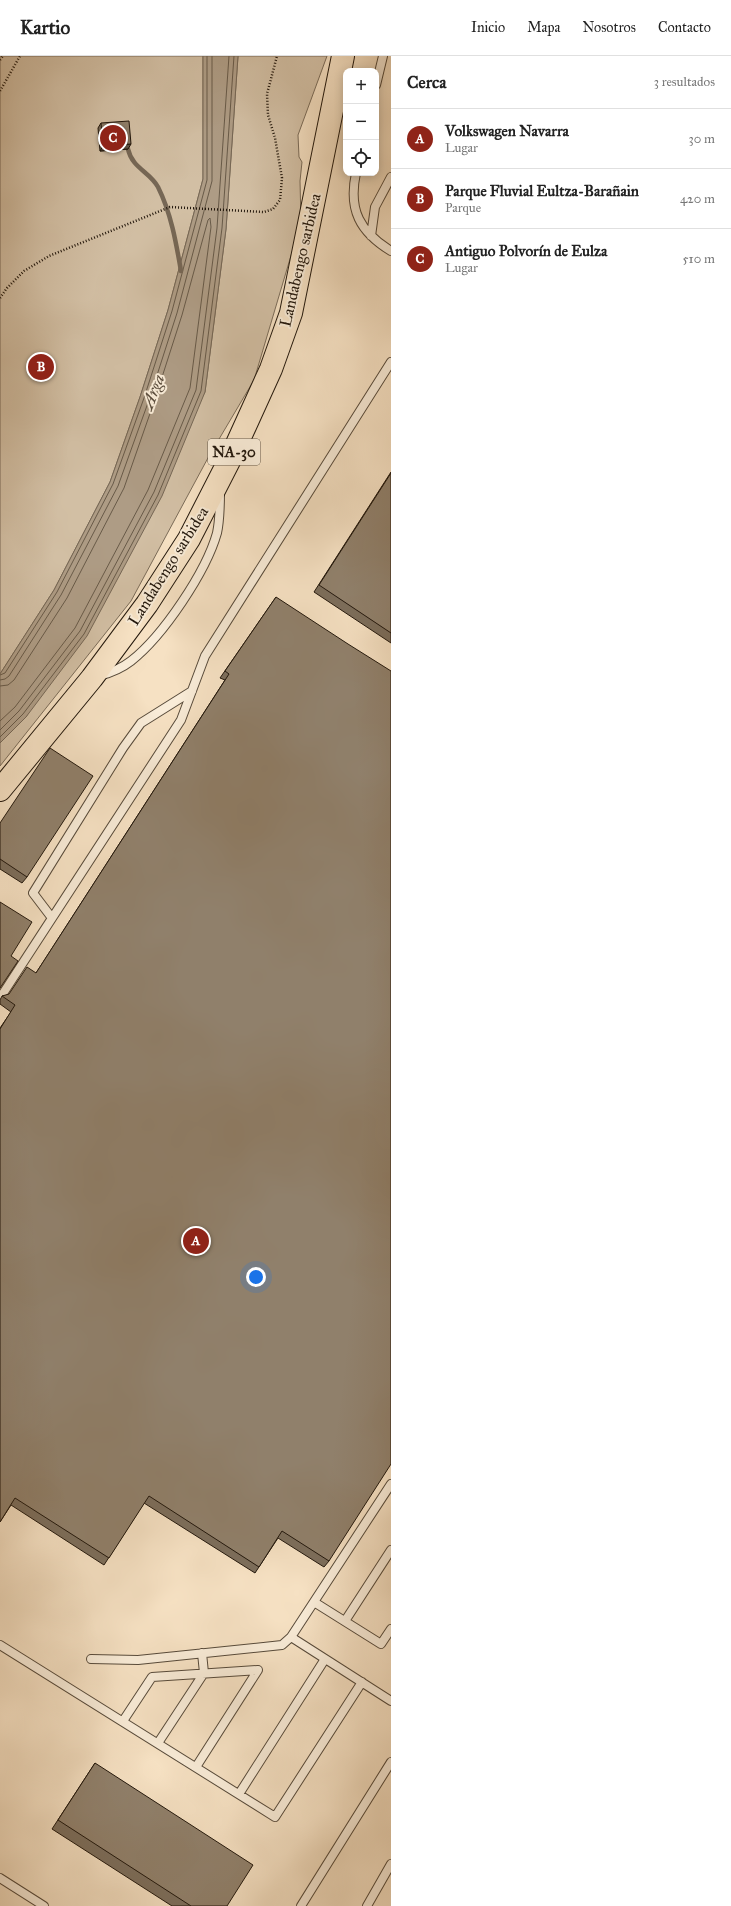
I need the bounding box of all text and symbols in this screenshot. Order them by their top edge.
text: Kartio [20,16,70,39]
text: Inicio [471,19,505,36]
text: Mapa [527,19,560,36]
text: Nosotros [582,19,636,36]
text: Contacto [658,19,711,36]
map controls [343,68,379,176]
button: + [343,68,379,104]
text: Cerca [407,72,446,93]
text: 3 resultados [654,74,715,90]
button: − [343,104,379,140]
text: Volkswagen Navarra [445,122,569,140]
pin: C [100,123,126,153]
text: A [416,131,424,147]
text: 30 m [689,131,715,147]
button: locate [343,140,379,176]
text: Lugar [445,140,478,156]
text: Parque Fluvial Eultza-Barañain [445,182,639,200]
street label: Landabengo sarbidea [275,191,326,329]
text: B [416,191,424,207]
text: 420 m [680,191,715,207]
text: Parque [445,200,481,216]
text: Antiguo Polvorín de Eulza [445,242,607,260]
text: C [416,251,424,267]
text: 510 m [683,251,715,267]
text: Lugar [445,260,478,276]
pin: B [28,352,54,382]
water label: Arga [136,371,169,414]
road number: NA-30 [208,439,260,465]
street label: Landabengo sarbidea [124,503,213,629]
pin: A [183,1226,209,1256]
your location [246,1267,266,1287]

